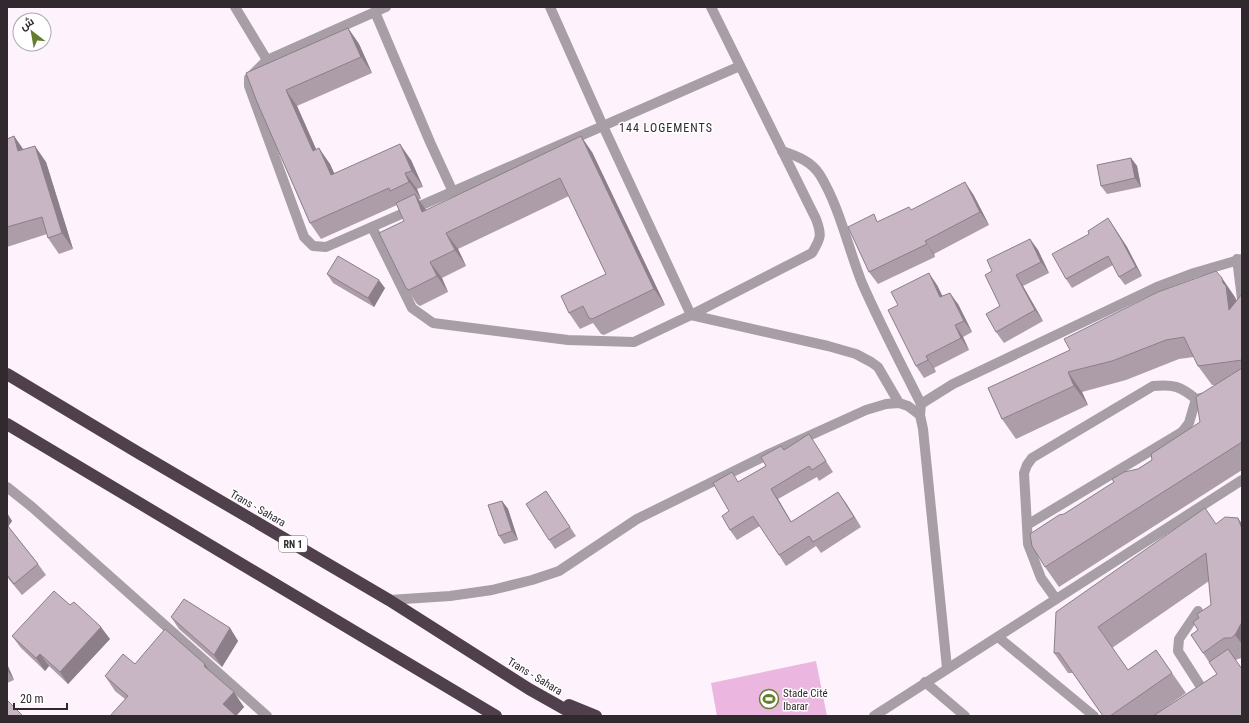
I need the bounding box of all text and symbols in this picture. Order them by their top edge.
north arrow [12,12,52,52]
text: ش [18,15,37,33]
district label: 144 LOGEMENTS [619,121,713,135]
street label: Trans - Sahara [228,487,288,530]
road number: RN 1 [279,536,307,552]
street label: Trans - Sahara [505,655,565,698]
scale bar [14,685,67,711]
place label: Stade Cité Ibarar [783,687,828,713]
sports icon: Stade Cité Ibarar [758,688,780,710]
text: 20 m [20,692,44,706]

